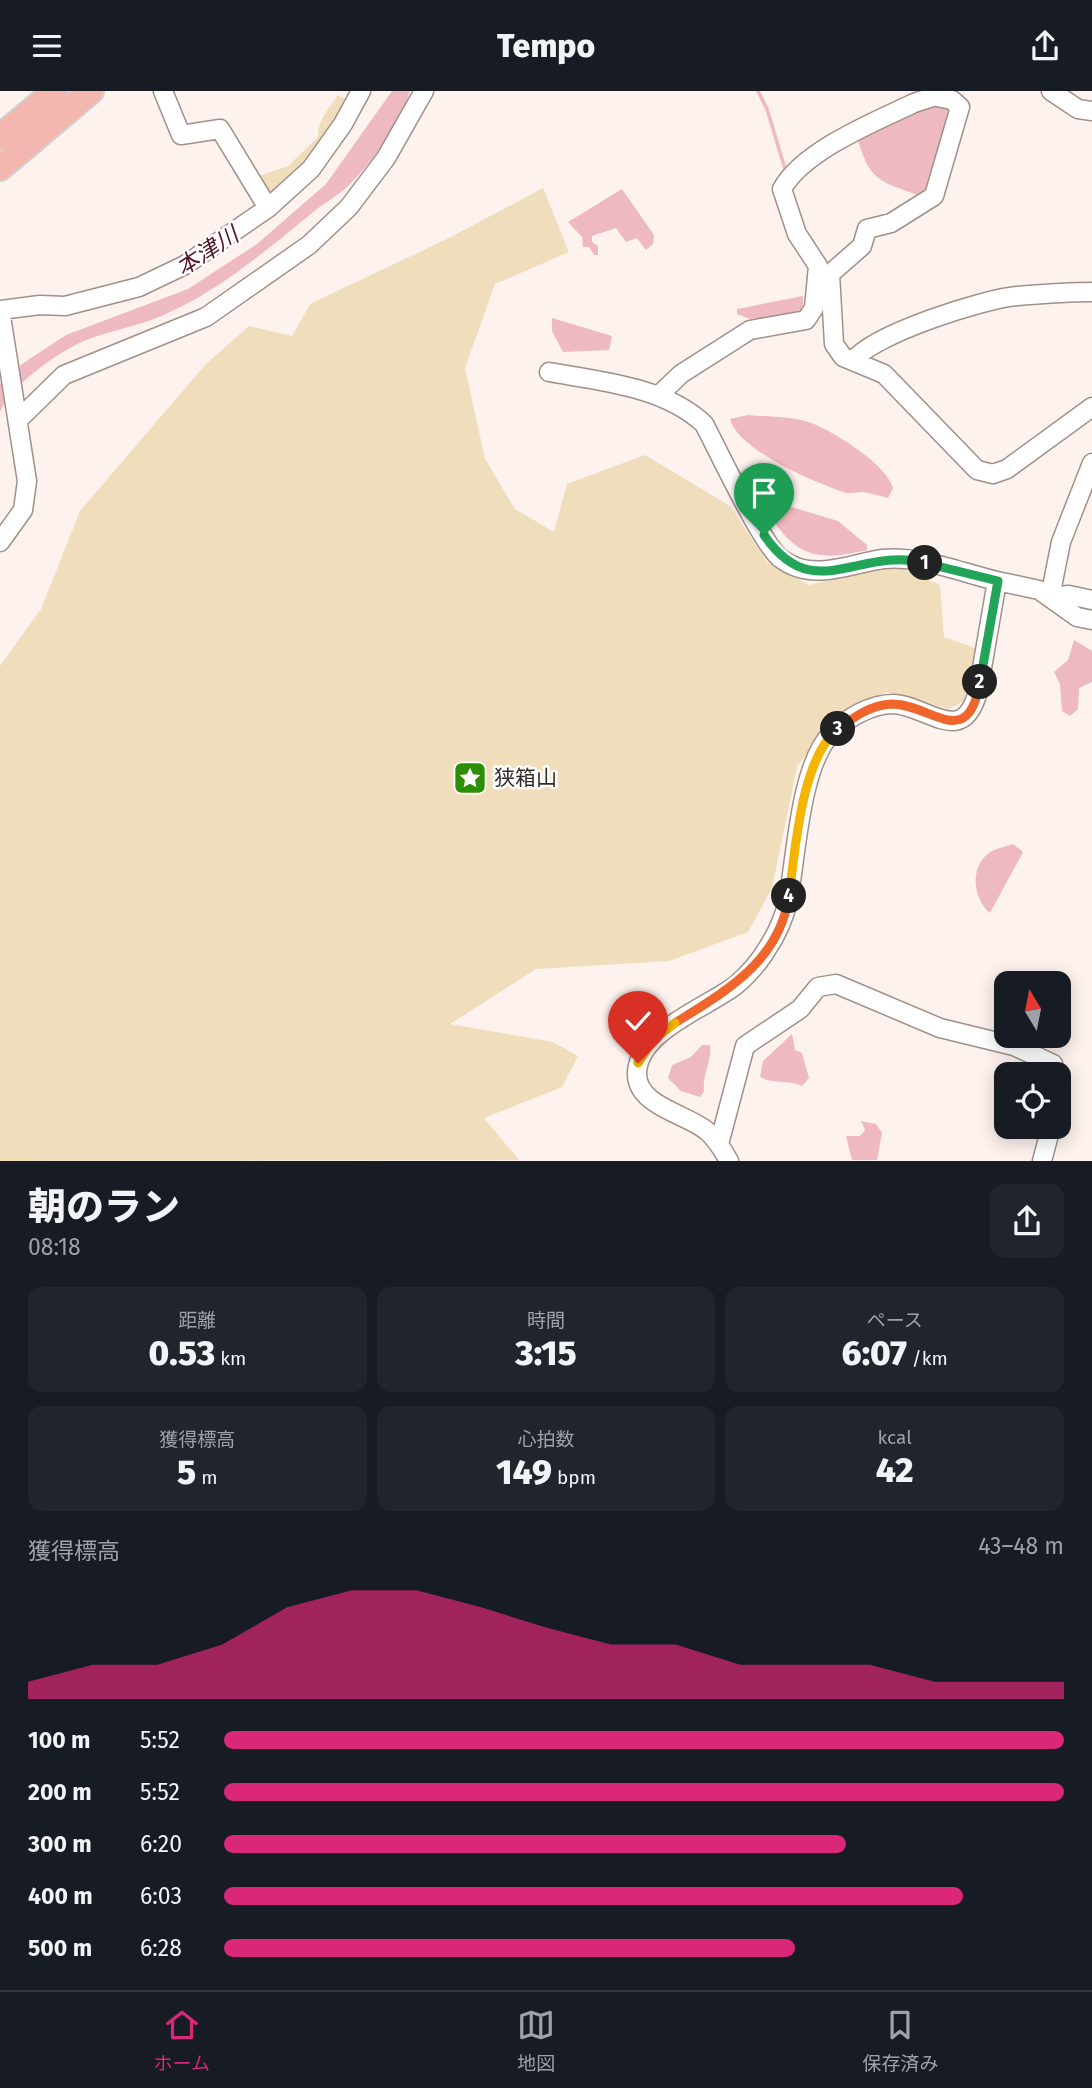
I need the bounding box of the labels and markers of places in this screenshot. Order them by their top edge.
pin [734,463,794,535]
pin: 1 [908,545,942,581]
pin: 2 [962,665,998,699]
pin: 3 [820,711,856,747]
place icon: 狭箱山 [451,759,489,797]
place label: 狭箱山 [494,765,557,791]
pin: 4 [772,879,806,913]
pin [608,991,668,1063]

